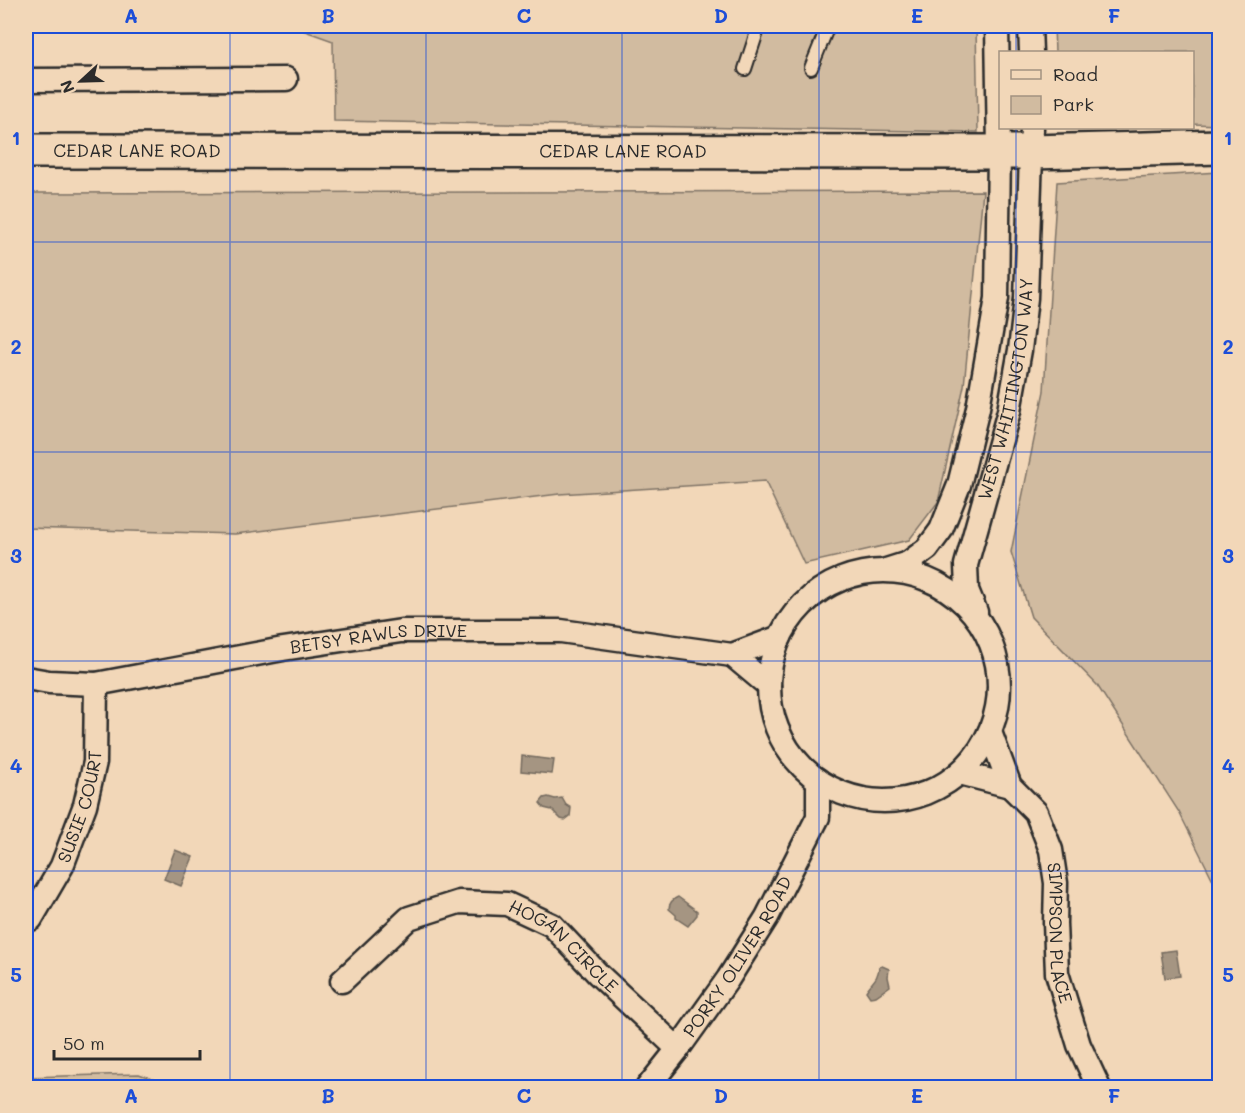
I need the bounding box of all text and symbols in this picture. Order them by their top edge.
text: A [124,2,138,28]
text: B [321,2,335,28]
text: C [517,2,532,28]
text: D [714,2,728,28]
text: E [911,2,923,28]
text: F [1108,2,1121,28]
north arrow [51,51,111,111]
legend [999,51,1194,129]
text: Road [1053,62,1098,86]
text: N [55,77,79,96]
text: Park [1053,92,1094,116]
text: 1 [12,124,20,150]
text: 1 [1224,124,1232,150]
street label: CEDAR LANE ROAD [53,138,221,162]
street label: CEDAR LANE ROAD [539,139,707,163]
street label: WEST WHITTINGTON WAY [972,277,1038,503]
text: 2 [10,333,22,359]
text: 2 [1222,333,1234,359]
text: 3 [10,542,22,568]
text: 3 [1222,542,1234,568]
street label: BETSY RAWLS DRIVE [288,618,467,659]
street label: SUSIE COURT [51,750,106,866]
text: 4 [10,752,23,778]
text: 4 [1222,752,1235,778]
street label: SIMPSON PLACE [1042,861,1079,1006]
street label: PORKY OLIVER ROAD [677,872,797,1042]
street label: HOGAN CIRCLE [505,893,624,998]
text: 5 [10,961,22,987]
text: 5 [1222,961,1234,987]
scale bar [54,1023,200,1061]
text: 50 m [63,1031,105,1055]
text: A [124,1082,138,1108]
text: B [321,1082,335,1108]
text: C [517,1082,532,1108]
text: D [714,1082,728,1108]
text: E [911,1082,923,1108]
text: F [1108,1082,1121,1108]

